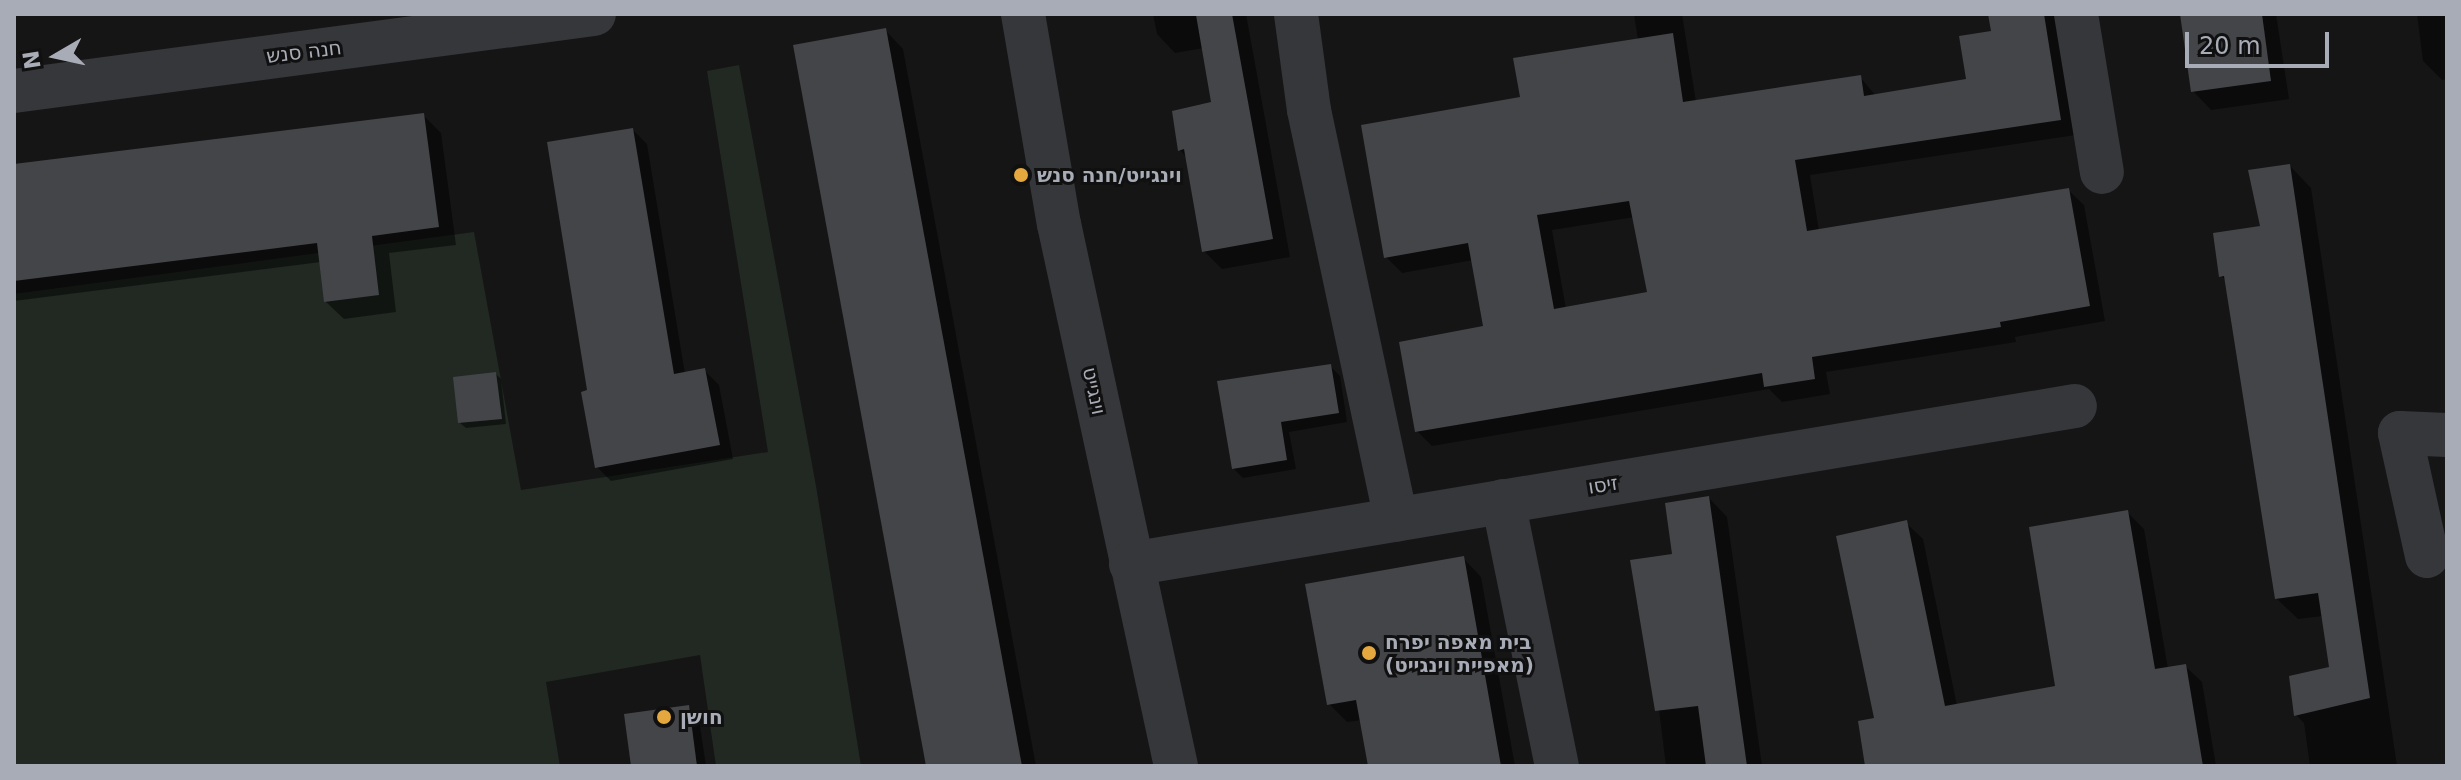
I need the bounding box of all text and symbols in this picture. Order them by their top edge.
north arrow [16,16,96,96]
scale bar [2189,16,2333,66]
text: 20 m [2199,32,2261,60]
street label: חנה סנש [265,35,343,69]
text: N [18,49,46,71]
place label: וינגייט/חנה סנש [1037,163,1182,187]
marker: וינגייט/חנה סנש [1012,166,1030,184]
street label: וינגייט [1077,365,1111,417]
street label: זיסו [1586,471,1620,499]
place label: בית מאפה יפרח (מאפיית וינגייט) [1385,630,1534,677]
marker: בית מאפה יפרח (מאפיית וינגייט) [1360,644,1378,662]
place label: חושן [680,705,723,729]
marker: חושן [655,708,673,726]

